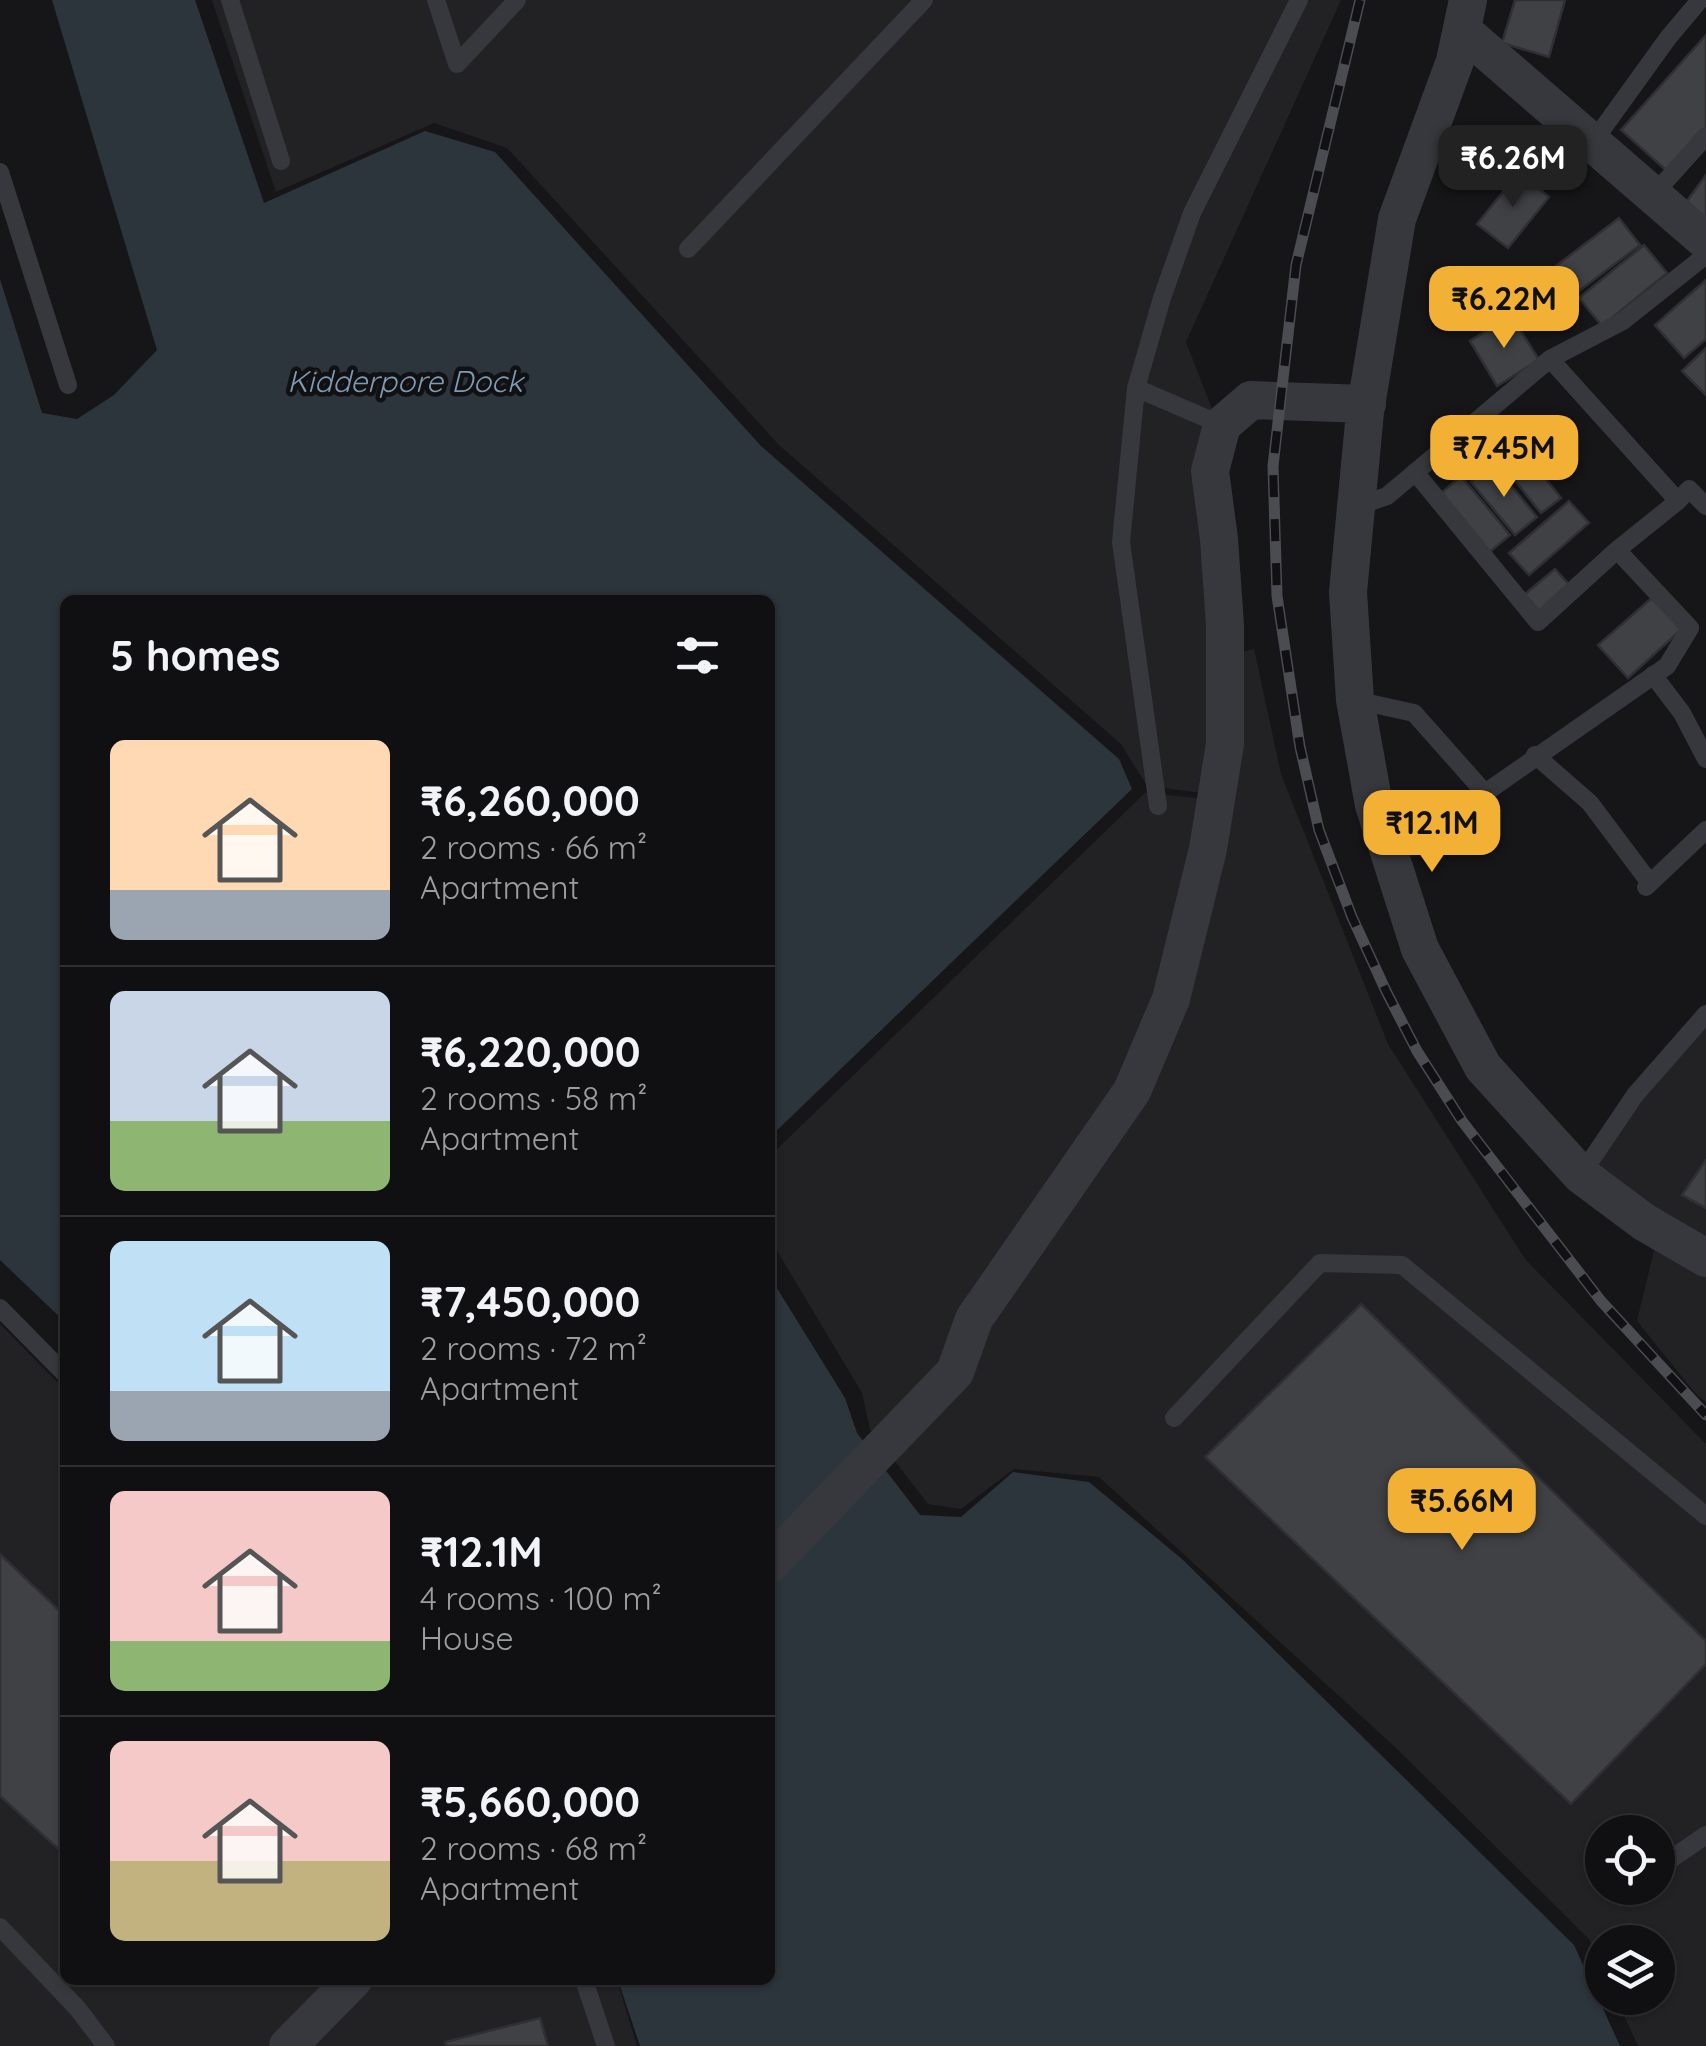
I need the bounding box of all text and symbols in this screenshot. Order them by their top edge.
pin: ₹6.26M [1432,125,1594,210]
text: ₹6.26M [1460,137,1566,177]
pin: ₹6.22M [1423,266,1585,351]
text: ₹6.22M [1451,278,1557,318]
water label: Kidderpore Dock [287,362,526,400]
pin: ₹7.45M [1423,415,1585,500]
text: ₹7.45M [1452,427,1556,467]
icon: filters [670,628,725,683]
text: 5 homes [110,629,281,682]
text: ₹6,260,000 [420,774,640,827]
icon: home [190,780,310,900]
pin: ₹12.1M [1351,790,1513,875]
text: ₹12.1M [1385,802,1479,842]
text: 2 rooms · 66 m² [420,827,647,867]
text: Apartment [420,867,579,907]
text: ₹6,220,000 [420,1025,641,1078]
icon: home [190,1031,310,1151]
text: 2 rooms · 58 m² [420,1078,647,1118]
text: Apartment [420,1118,579,1158]
text: ₹7,450,000 [420,1275,640,1328]
icon: home [190,1281,310,1401]
text: 2 rooms · 72 m² [420,1328,647,1368]
text: Apartment [420,1368,579,1408]
pin: ₹5.66M [1381,1468,1543,1553]
text: ₹5.66M [1410,1480,1514,1520]
text: ₹12.1M [420,1525,543,1578]
icon: home [190,1531,310,1651]
text: 4 rooms · 100 m² [420,1578,662,1618]
text: House [420,1618,514,1658]
text: ₹5,660,000 [420,1775,640,1828]
icon: home [190,1781,310,1901]
map controls [1585,1815,1675,2015]
button: locate [1585,1815,1675,1905]
text: 2 rooms · 68 m² [420,1828,647,1868]
text: Apartment [420,1868,579,1908]
button: layers [1585,1925,1675,2015]

